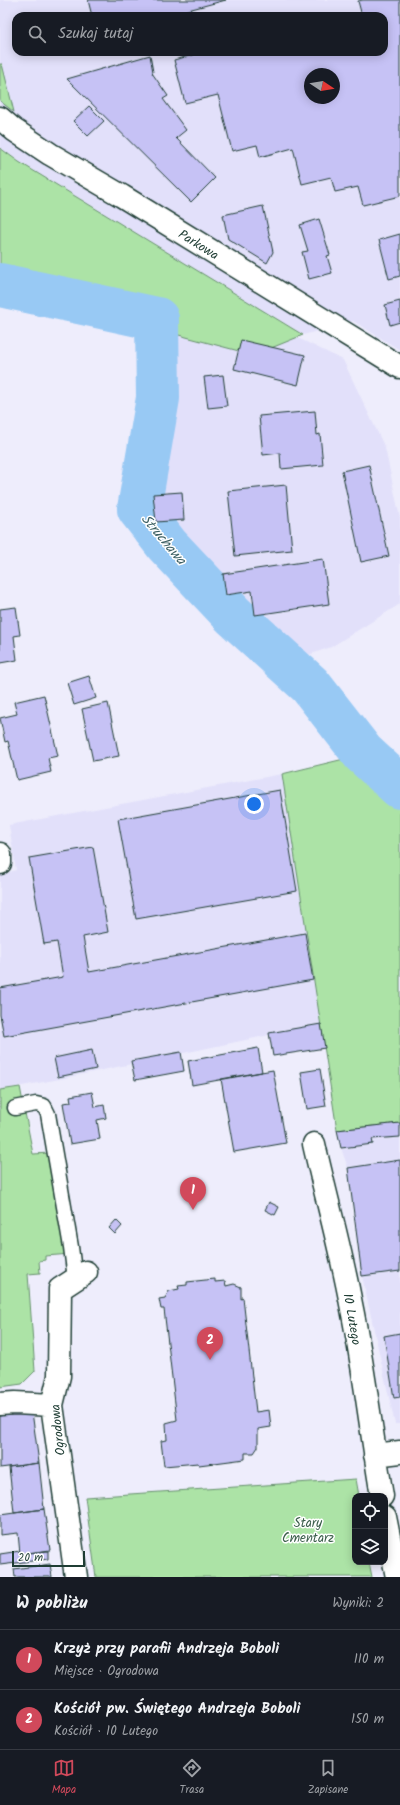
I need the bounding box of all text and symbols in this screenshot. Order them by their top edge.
search box [12,12,388,56]
text: Szukaj tutaj [58,22,133,46]
icon: search [26,23,48,45]
north arrow [304,68,340,104]
street label: Parkowa [174,225,223,266]
water label: Struchawa [135,509,192,571]
your location [244,794,264,814]
pin: 1 [180,1177,206,1210]
street label: 10 Lutego [337,1292,366,1347]
pin: 2 [197,1327,223,1360]
street label: Ogrodowa [45,1403,72,1457]
map controls [352,1493,388,1565]
button: locate [352,1493,388,1529]
park label: Stary Cmentarz [282,1513,334,1549]
button: layers [352,1529,388,1565]
scale bar [12,1549,85,1568]
text: 20 m [18,1549,43,1567]
text: W pobliżu [16,1590,87,1617]
text: Wyniki: 2 [333,1593,384,1614]
text: Krzyż przy parafii Andrzeja Boboli [54,1637,279,1661]
text: 1 [27,1649,31,1670]
text: 110 m [354,1649,384,1670]
text: Miejsce · Ogrodowa [54,1661,159,1682]
text: Kościół pw. Świętego Andrzeja Boboli [54,1697,300,1721]
text: 2 [25,1709,33,1730]
text: 150 m [351,1709,384,1730]
text: Kościół · 10 Lutego [54,1721,158,1742]
tab: Mapa [52,1757,76,1799]
tab: Trasa [180,1757,204,1799]
tab: Zapisane [308,1757,348,1799]

